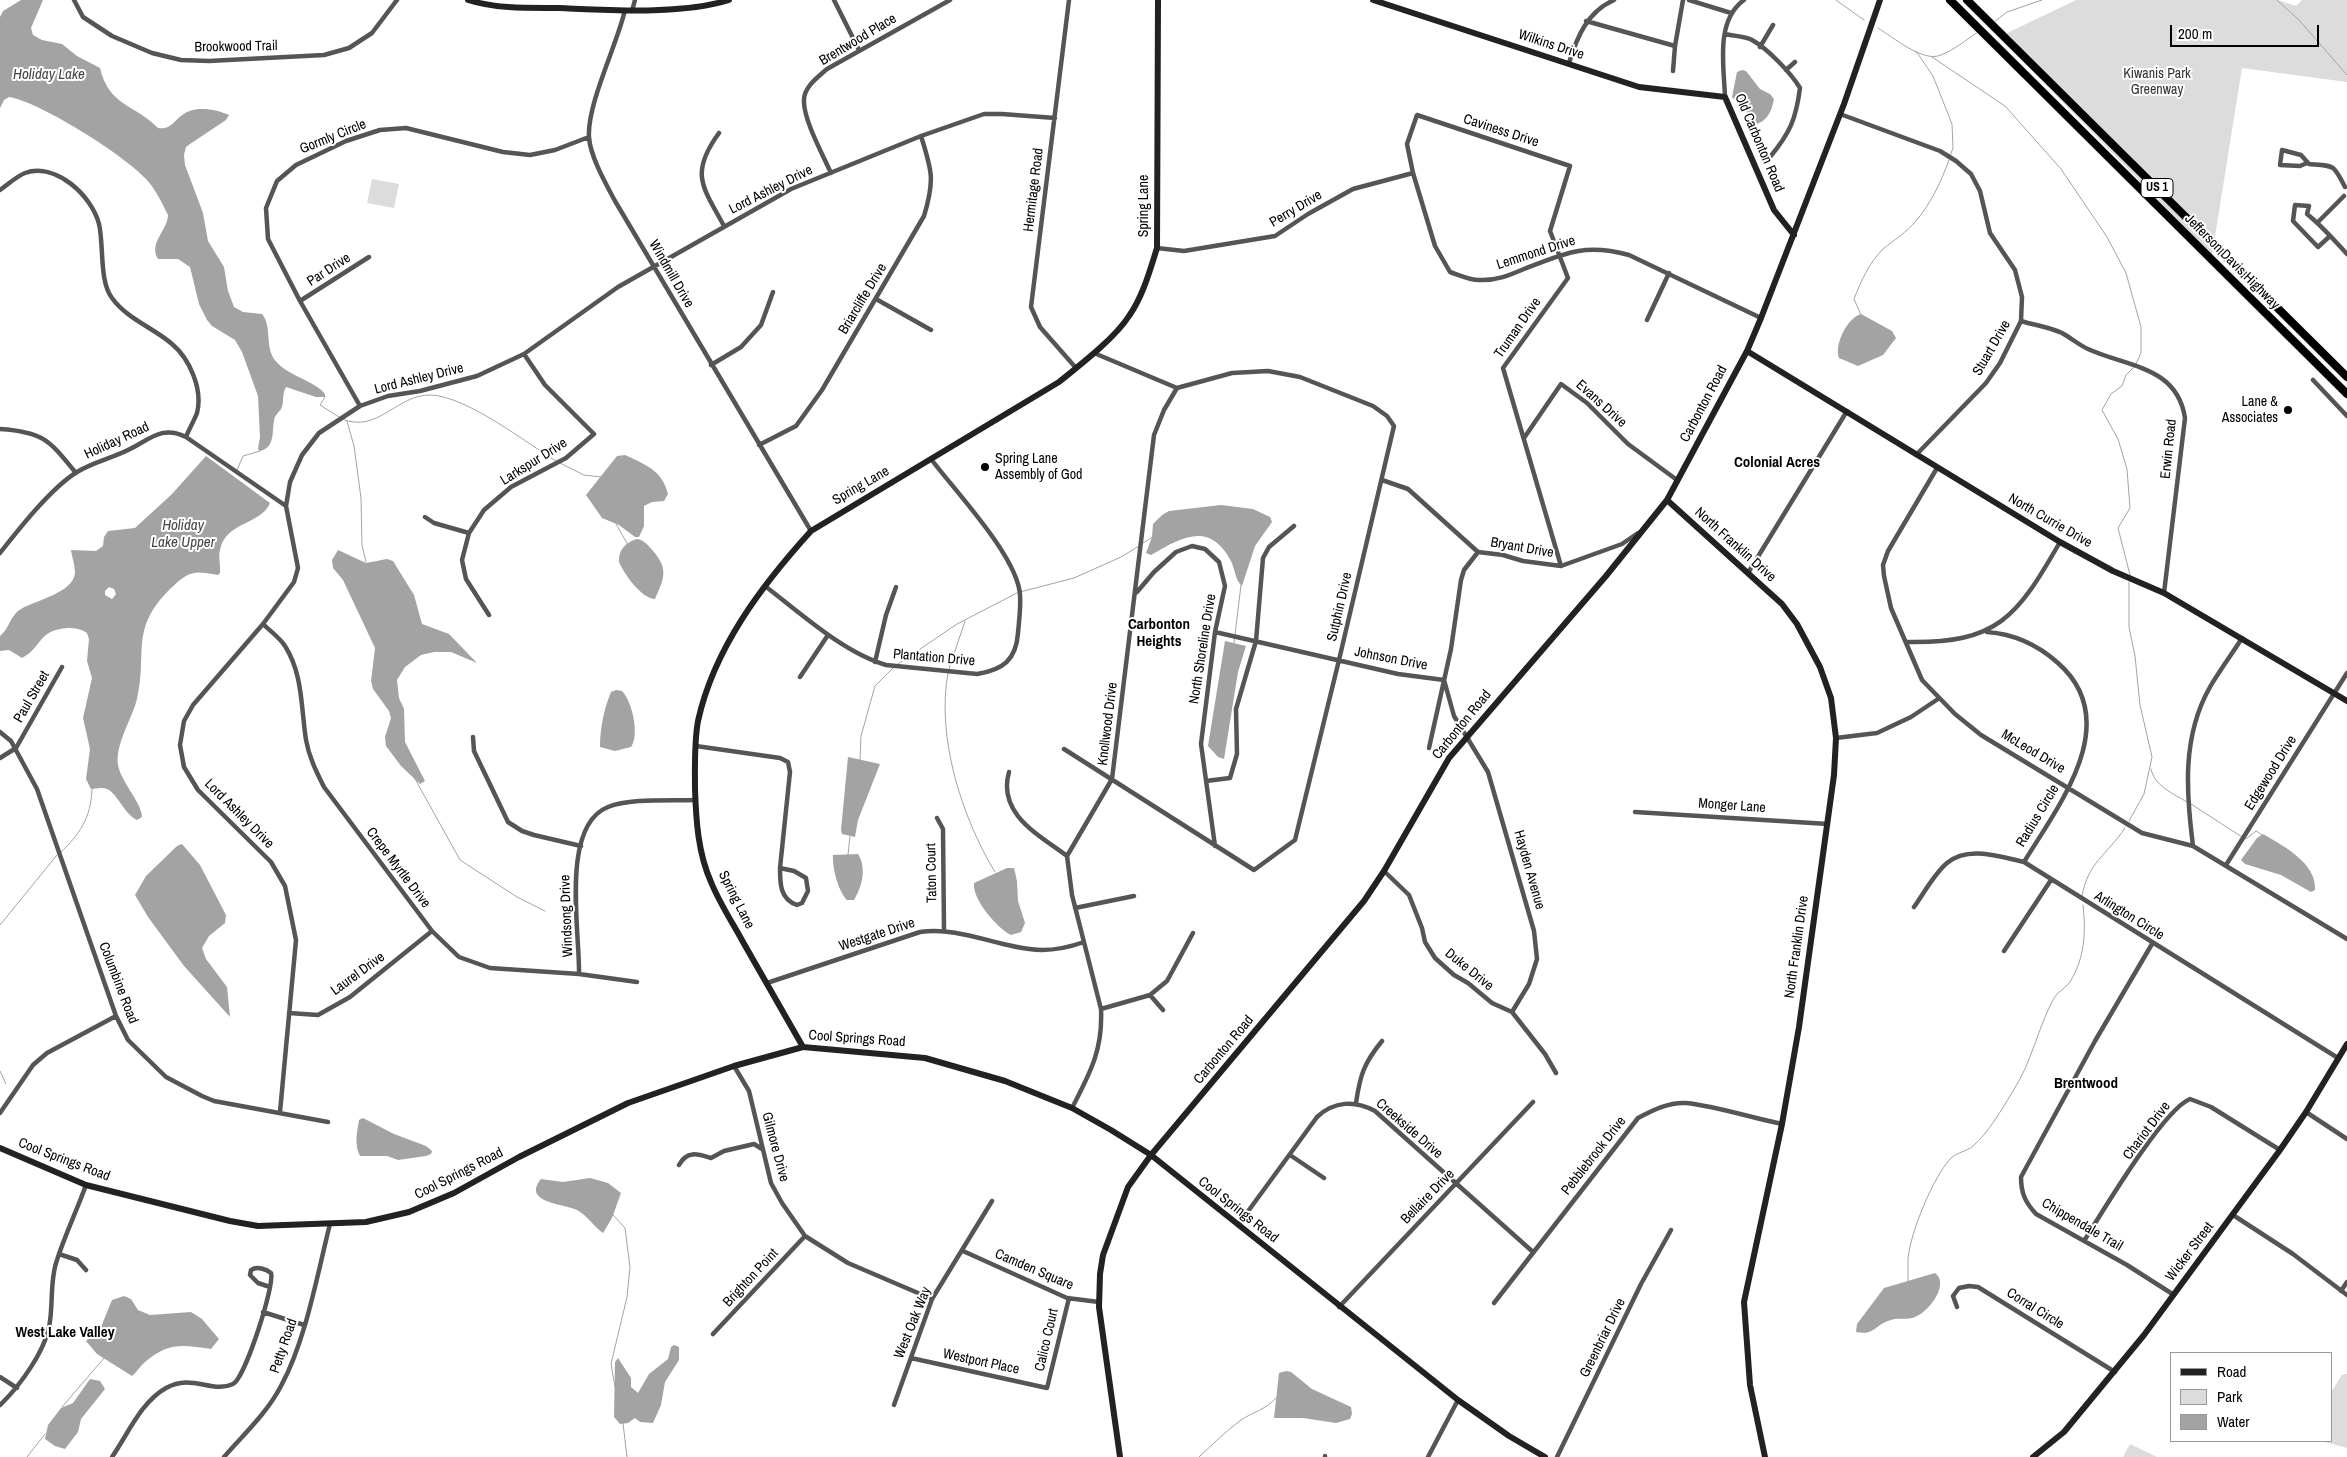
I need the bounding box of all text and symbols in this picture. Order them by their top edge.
street label: Brentwood Place [816,10,900,70]
scale bar [2172,15,2321,47]
text: 200 m [2178,23,2212,44]
street label: Wilkins Drive [1516,26,1586,64]
street label: Brookwood Trail [194,38,278,56]
water label: Holiday Lake [13,66,85,84]
park label: Kiwanis Park Greenway [2123,66,2191,98]
street label: Old Carbonton Road [1731,91,1787,195]
street label: Caviness Drive [1461,111,1541,151]
street label: Gormly Circle [297,116,369,158]
street label: Hermitage Road [1021,147,1047,233]
street label: Lord Ashley Drive [727,162,815,218]
street label: Spring Lane [1136,175,1152,237]
road number: US 1 [2141,178,2173,198]
street label: Perry Drive [1267,187,1325,231]
street label: Jefferson Davis Highway [2181,211,2283,313]
street label: Lemmond Drive [1495,232,1577,274]
street label: Windmill Drive [645,237,697,311]
street label: Par Drive [304,250,354,290]
street label: Briarcliffe Drive [835,261,891,337]
street label: Truman Drive [1491,295,1545,361]
street label: Stuart Drive [1969,317,2015,379]
street label: Lord Ashley Drive [373,360,465,398]
street label: Carbonton Road [1677,363,1731,445]
street label: Evans Drive [1572,377,1630,431]
place label: Lane & Associates [2222,394,2278,427]
marker: Lane & Associates [2282,404,2294,416]
street label: Erwin Road [2158,418,2180,480]
street label: Holiday Road [82,419,152,463]
street label: Larkspur Drive [498,435,570,489]
place label: Spring Lane Assembly of God [995,451,1082,484]
district label: Colonial Acres [1734,454,1820,472]
marker: Spring Lane Assembly of God [979,461,991,473]
street label: Spring Lane [830,463,892,509]
street label: North Currie Drive [2005,490,2095,552]
street label: North Franklin Drive [1691,504,1779,586]
water label: Holiday Lake Upper [151,517,215,552]
street label: Bryant Drive [1489,534,1555,562]
street label: Sutphin Drive [1324,571,1356,643]
street label: North Shoreline Drive [1186,593,1220,705]
district label: Carbonton Heights [1128,616,1190,651]
street label: Johnson Drive [1353,644,1429,674]
street label: Plantation Drive [892,646,976,670]
street label: Paul Street [11,668,53,726]
street label: Knollwood Drive [1095,681,1121,767]
street label: Carbonton Road [1429,687,1495,763]
street label: McLeod Drive [1998,726,2068,778]
street label: Edgewood Drive [2241,733,2301,813]
street label: Lord Ashley Drive [201,776,277,852]
street label: Radius Circle [2013,782,2063,850]
street label: Monger Lane [1698,795,1766,817]
street label: Crepe Myrtle Drive [362,824,434,912]
street label: Hayden Avenue [1510,829,1548,911]
street label: Taton Court [923,843,941,903]
street label: Spring Lane [714,868,758,932]
street label: Windsong Drive [557,875,577,957]
street label: Arlington Circle [2091,888,2167,944]
street label: North Franklin Drive [1781,895,1813,999]
street label: Westgate Drive [837,915,917,955]
street label: Columbine Road [95,940,141,1026]
street label: Duke Drive [1441,945,1497,995]
street label: Laurel Drive [328,949,388,999]
street label: Carbonton Road [1190,1012,1258,1088]
street label: Cool Springs Road [808,1027,906,1051]
district label: Brentwood [2054,1075,2118,1093]
street label: Creekside Drive [1372,1095,1446,1163]
street label: Chariot Drive [2120,1099,2174,1163]
street label: Gilmore Drive [758,1110,792,1184]
street label: Pebblebrook Drive [1558,1113,1630,1199]
street label: Cool Springs Road [16,1135,112,1185]
street label: Cool Springs Road [412,1144,506,1204]
street label: Bellaire Drive [1398,1166,1458,1228]
street label: Cool Springs Road [1195,1174,1281,1246]
street label: Chippendale Trail [2038,1195,2126,1255]
street label: Wicker Street [2162,1219,2218,1285]
street label: Brighton Point [720,1245,782,1311]
street label: Camden Square [992,1246,1076,1294]
street label: West Oak Way [891,1285,935,1361]
street label: Corral Circle [2003,1285,2067,1333]
street label: Greenbriar Drive [1577,1296,1629,1380]
street label: Calico Court [1032,1307,1062,1373]
street label: Petty Road [267,1316,301,1376]
district label: West Lake Valley [16,1324,114,1342]
street label: Westport Place [941,1346,1021,1378]
legend [2170,1352,2332,1442]
text: Road [2217,1361,2246,1382]
text: Park [2217,1386,2242,1407]
text: Water [2217,1411,2249,1432]

